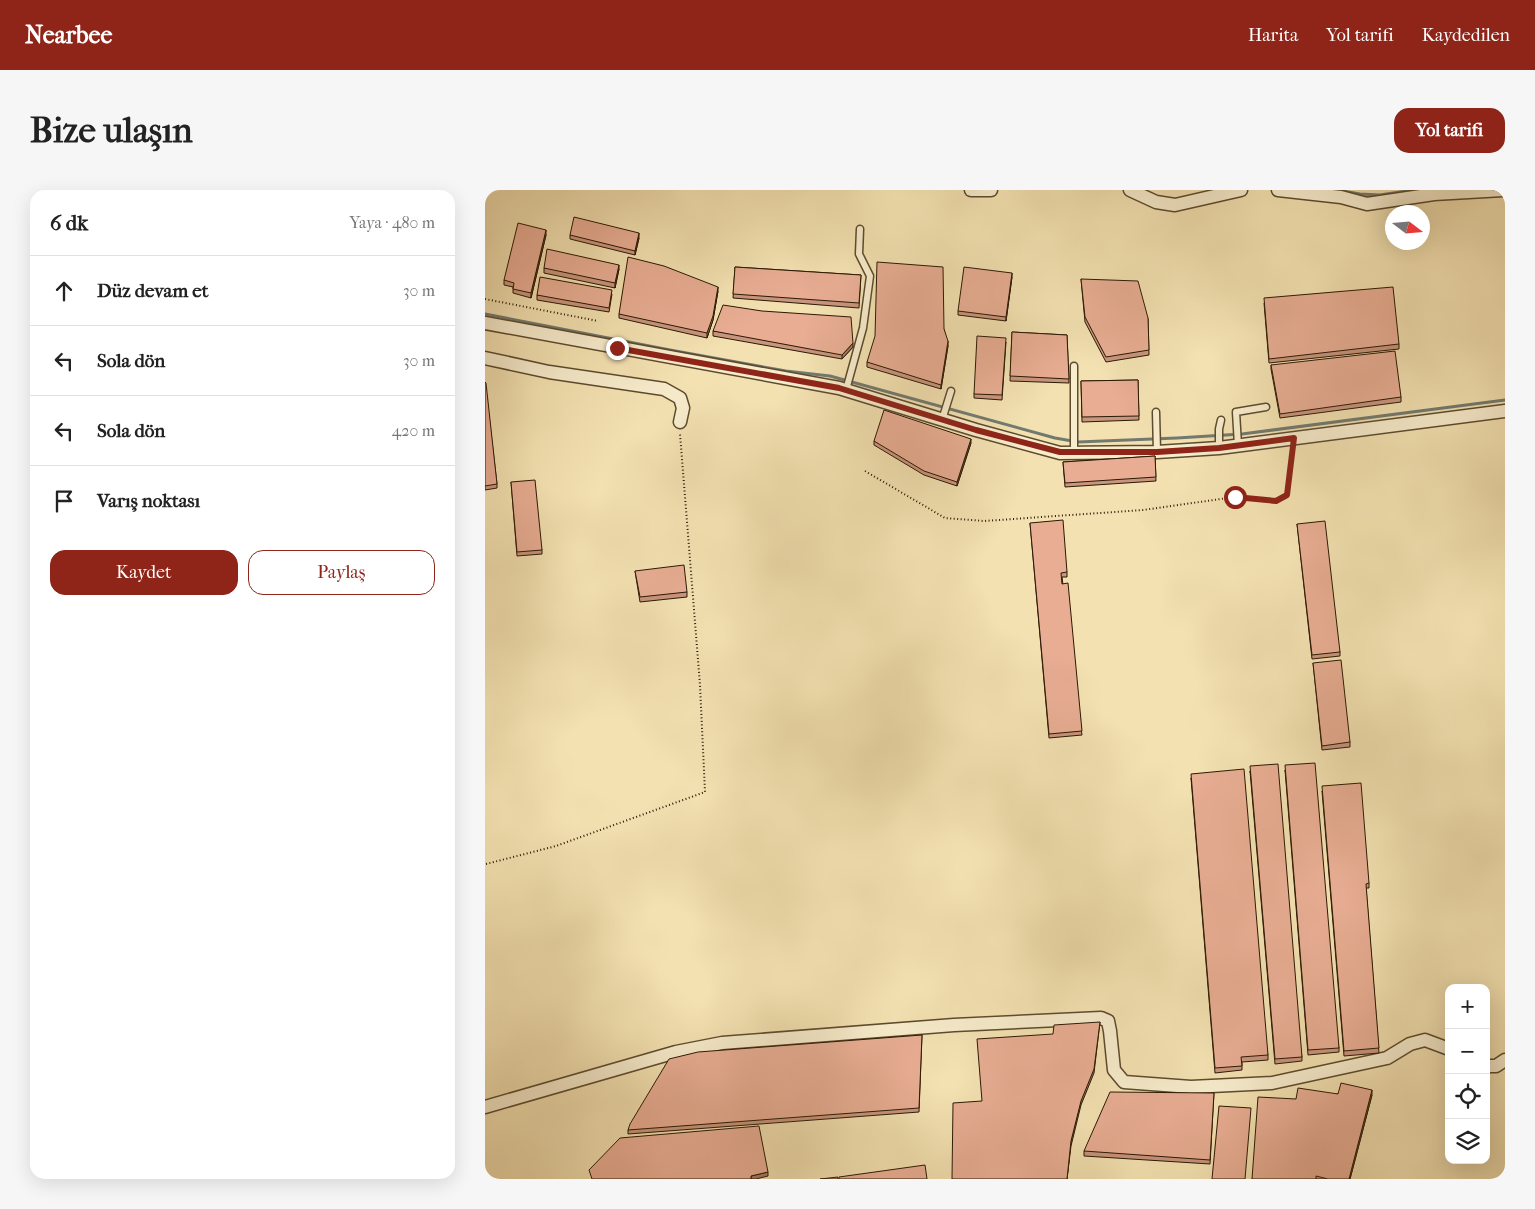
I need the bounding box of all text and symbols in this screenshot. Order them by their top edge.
text: Nearbee [25,21,112,49]
text: Harita [1248,25,1298,46]
text: Yol tarifi [1326,25,1394,46]
text: Kaydedilen [1422,25,1510,46]
button: Yol tarifi [1394,108,1505,153]
text: Bize ulaşın [30,110,193,151]
north arrow [1385,205,1430,250]
text: 6 dk [50,211,88,235]
text: Yaya · 480 m [349,213,435,232]
icon: ahead [50,277,78,305]
text: Düz devam et [97,280,208,302]
text: 30 m [403,281,435,300]
route end [606,337,629,360]
icon: left [50,347,78,375]
text: Sola dön [97,350,165,372]
text: 30 m [403,351,435,370]
icon: left [50,417,78,445]
text: Sola dön [97,420,165,442]
text: 420 m [392,421,435,440]
route start [1224,486,1247,509]
icon: arrive [50,487,78,515]
text: Varış noktası [97,490,200,512]
button: Kaydet [50,550,238,595]
button: Paylaş [248,550,435,595]
map controls [1445,984,1490,1164]
button: + [1445,984,1490,1029]
button: − [1445,1029,1490,1074]
button: locate [1445,1074,1490,1119]
button: layers [1445,1119,1490,1164]

